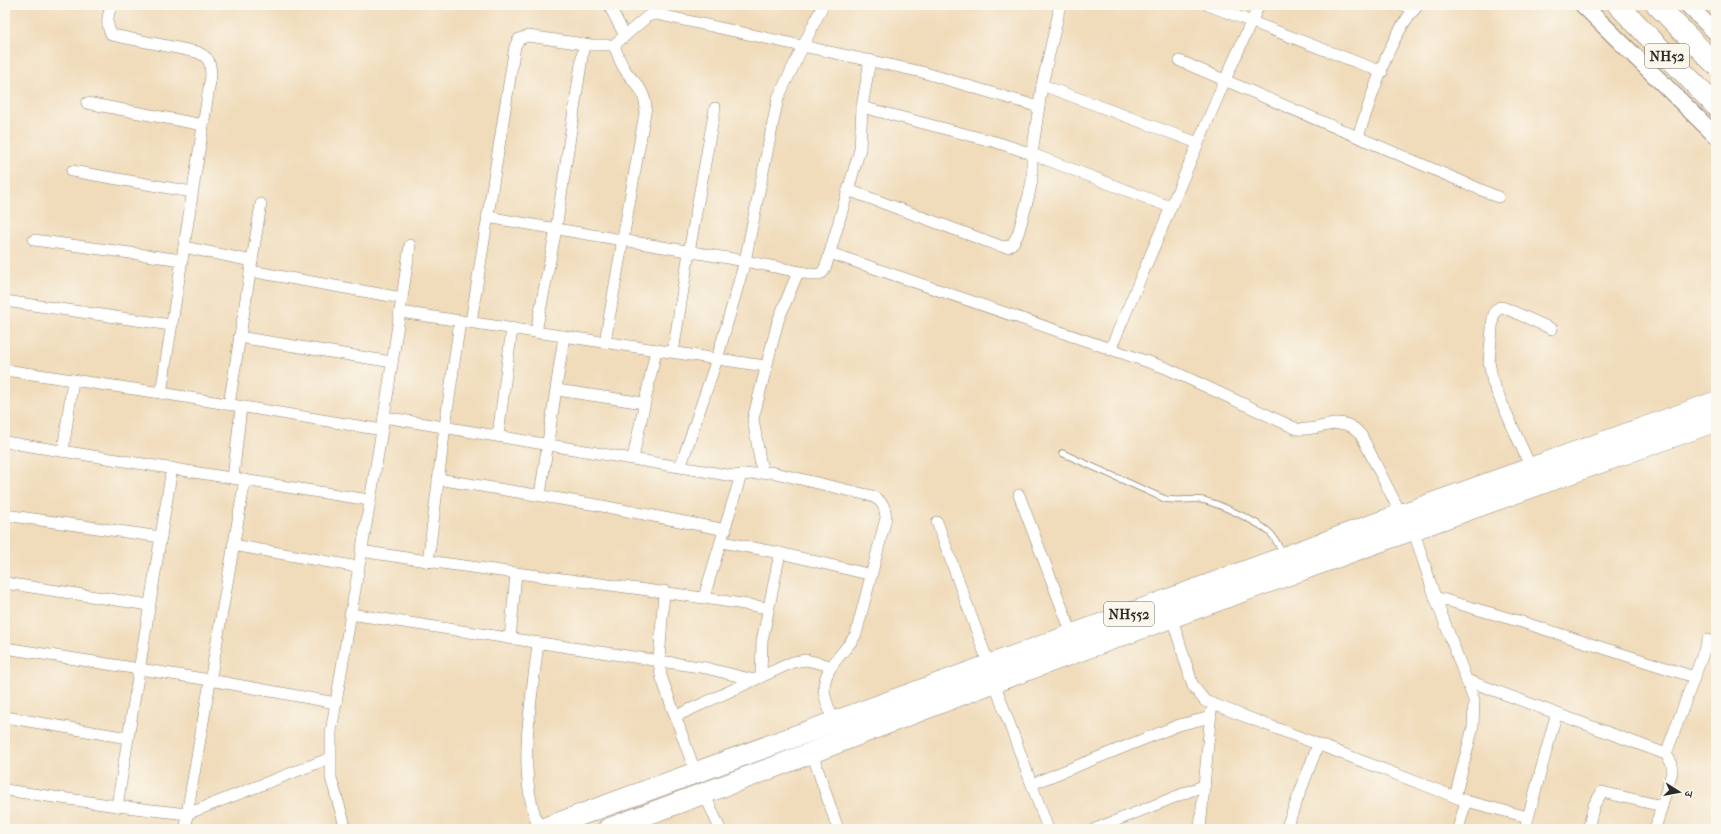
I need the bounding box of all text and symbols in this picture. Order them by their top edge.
road number: NH52 [1645,44,1689,68]
road number: NH552 [1104,602,1154,626]
north arrow [1659,772,1699,812]
text: उ [1681,789,1695,799]

